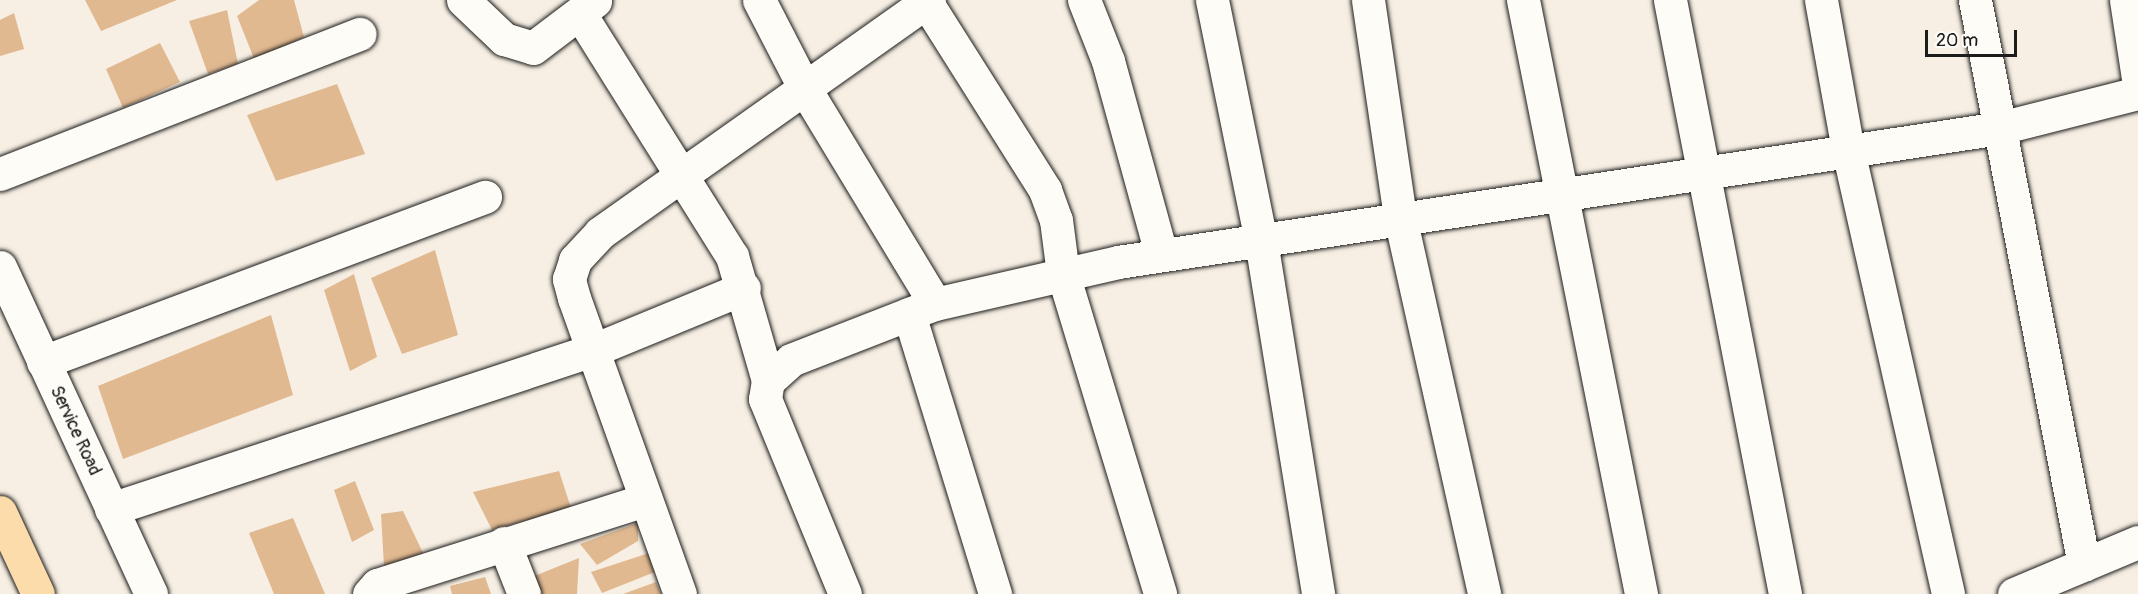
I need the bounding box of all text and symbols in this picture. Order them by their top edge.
scale bar [1928,18,2020,56]
text: 20 m [1936,29,1978,52]
street label: Service Road [45,383,105,479]

